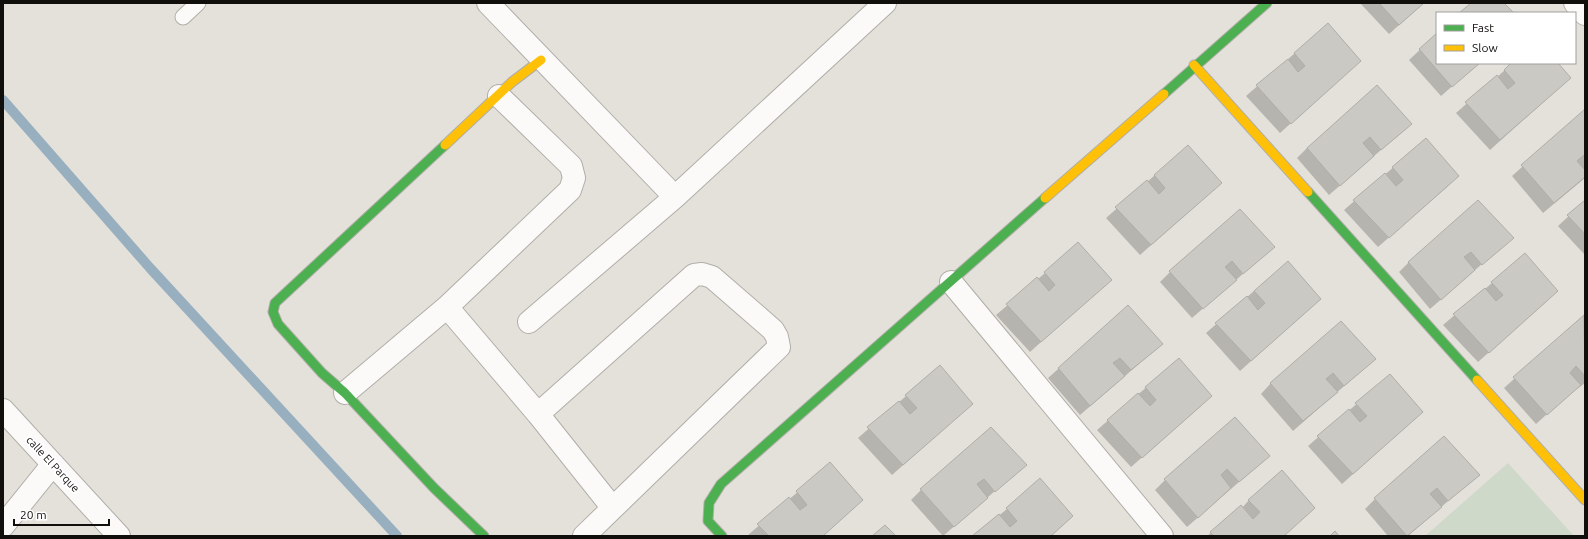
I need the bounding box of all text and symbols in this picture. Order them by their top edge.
legend [1436,12,1576,64]
text: Fast [1472,21,1494,34]
text: Slow [1472,41,1498,54]
street label: calle El Parque [24,434,82,494]
scale bar [14,501,109,527]
text: 20 m [20,508,47,521]

